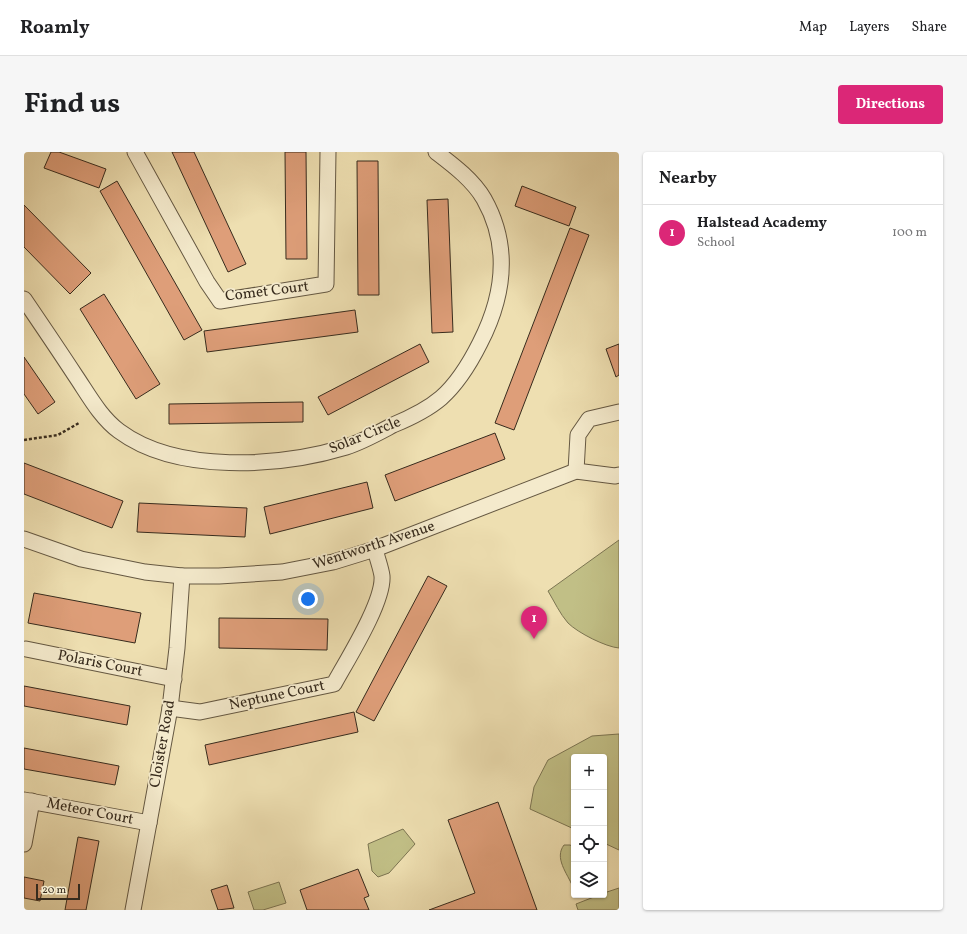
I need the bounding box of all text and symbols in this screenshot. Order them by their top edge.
text: Roamly [20,15,90,41]
text: Map [799,18,827,37]
text: Layers [849,18,889,37]
text: Share [911,18,947,37]
text: Find us [24,85,120,124]
button: Directions [838,85,943,124]
text: Nearby [659,167,717,190]
text: Halstead Academy [697,213,827,234]
text: 1 [669,224,675,242]
text: 100 m [892,224,927,242]
text: School [697,234,735,252]
street label: Comet Court [224,276,310,308]
street label: Solar Circle [326,412,404,460]
street label: Wentworth Avenue [310,516,438,576]
your location [298,589,318,609]
pin: 1 [521,606,547,639]
street label: Polaris Court [56,645,144,683]
street label: Neptune Court [227,676,327,716]
street label: Cloister Road [145,699,181,789]
map controls [571,754,607,898]
button: + [571,754,607,790]
button: − [571,790,607,826]
street label: Meteor Court [45,793,135,831]
button: locate [571,826,607,862]
button: layers [571,862,607,898]
scale bar [36,882,80,901]
text: 20 m [42,883,66,898]

